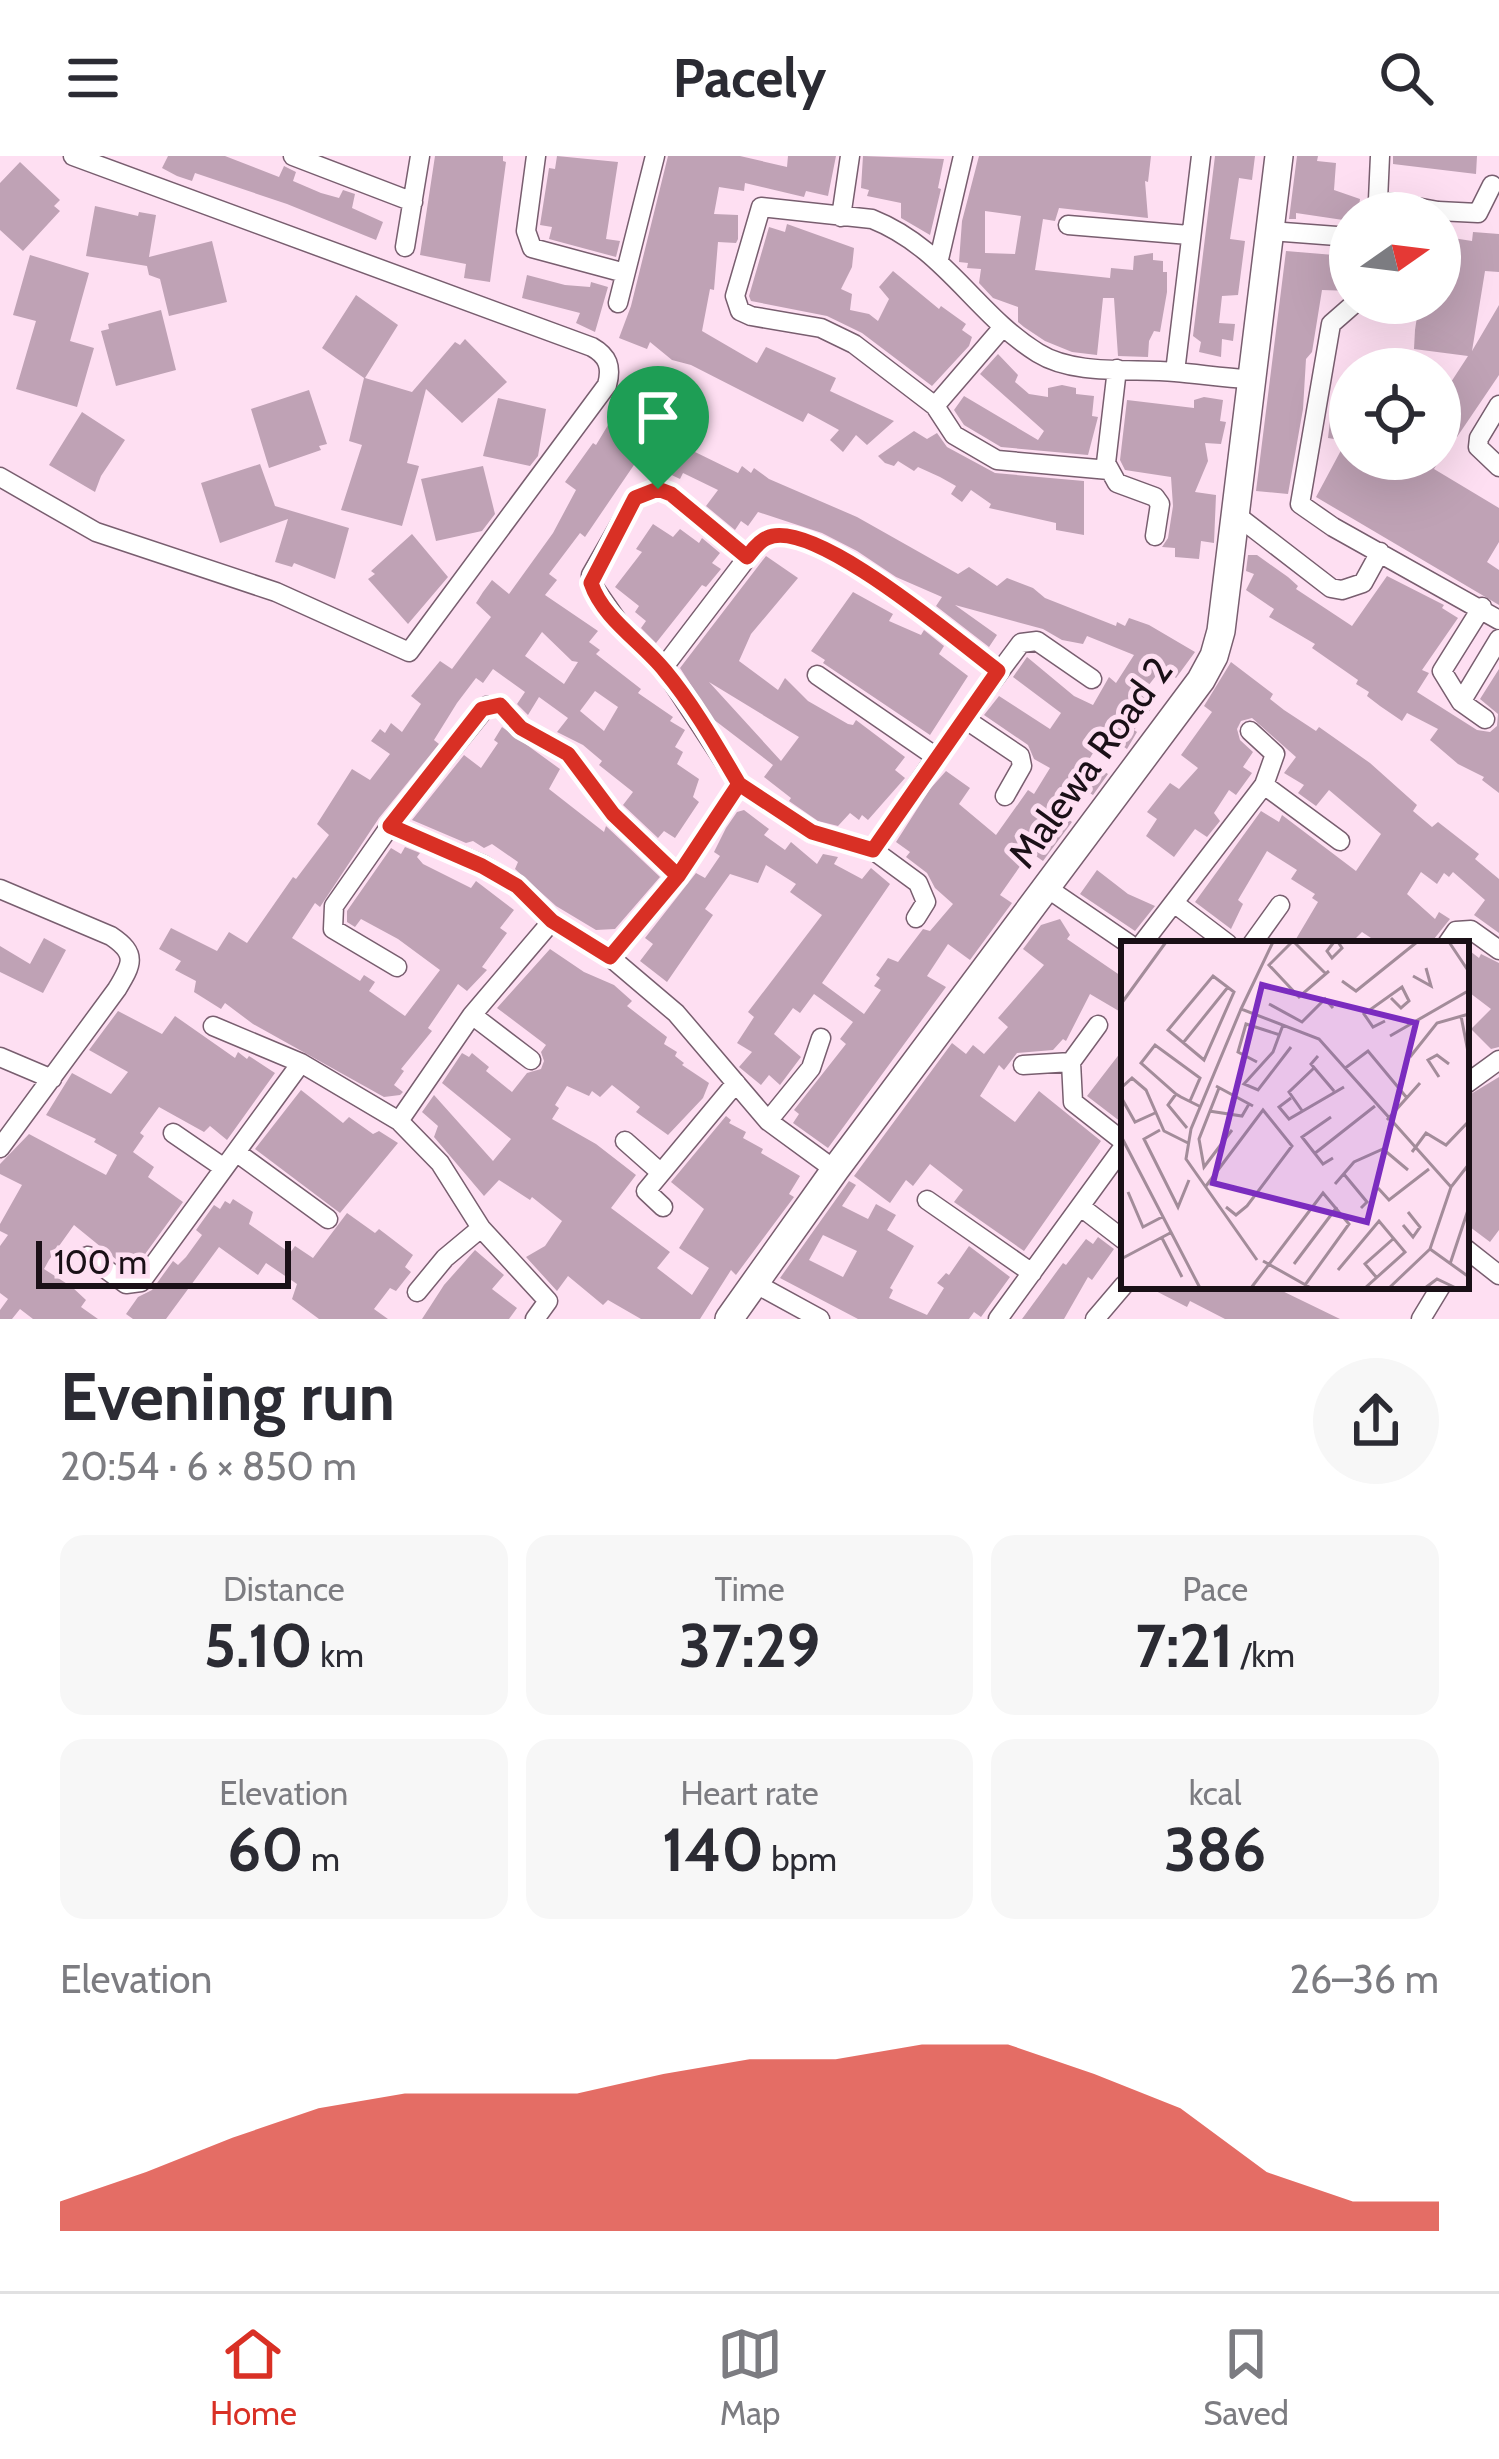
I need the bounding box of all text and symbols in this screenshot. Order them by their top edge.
icon: menu [60,45,126,111]
text: Pacely [673,45,826,111]
icon: search [1373,45,1439,111]
north arrow [1329,192,1461,324]
map controls [1329,192,1461,480]
button: locate [1329,348,1461,480]
pin [607,366,709,489]
icon: arrive [625,384,691,450]
street label: Malewa Road 2 [998,647,1182,877]
inset map [1121,941,1469,1289]
scale bar [36,1235,291,1288]
text: 100 m [54,1242,147,1282]
text: Evening run [60,1356,395,1437]
button: share [1313,1358,1439,1484]
text: 20:54 · 6 × 850 m [60,1442,357,1490]
text: Distance [223,1569,345,1609]
text: Time [714,1569,785,1609]
text: Pace [1182,1569,1248,1609]
text: 5.10 [204,1609,313,1682]
text: 37:29 [679,1609,820,1682]
text: 7:21 [1135,1609,1233,1682]
text: km [313,1635,364,1675]
text: /km [1233,1635,1295,1675]
text: Elevation [219,1773,348,1813]
text: Heart rate [680,1773,819,1813]
text: kcal [1189,1773,1241,1813]
text: 60 [228,1813,304,1886]
text: 140 [662,1813,764,1886]
text: 386 [1164,1813,1266,1886]
text: m [304,1839,340,1879]
text: bpm [764,1839,837,1879]
text: Elevation [60,1955,212,2003]
text: 26–36 m [1289,1955,1439,2003]
tab: Home [210,2321,297,2433]
tab: Map [717,2321,783,2433]
tab: Saved [1203,2321,1289,2433]

